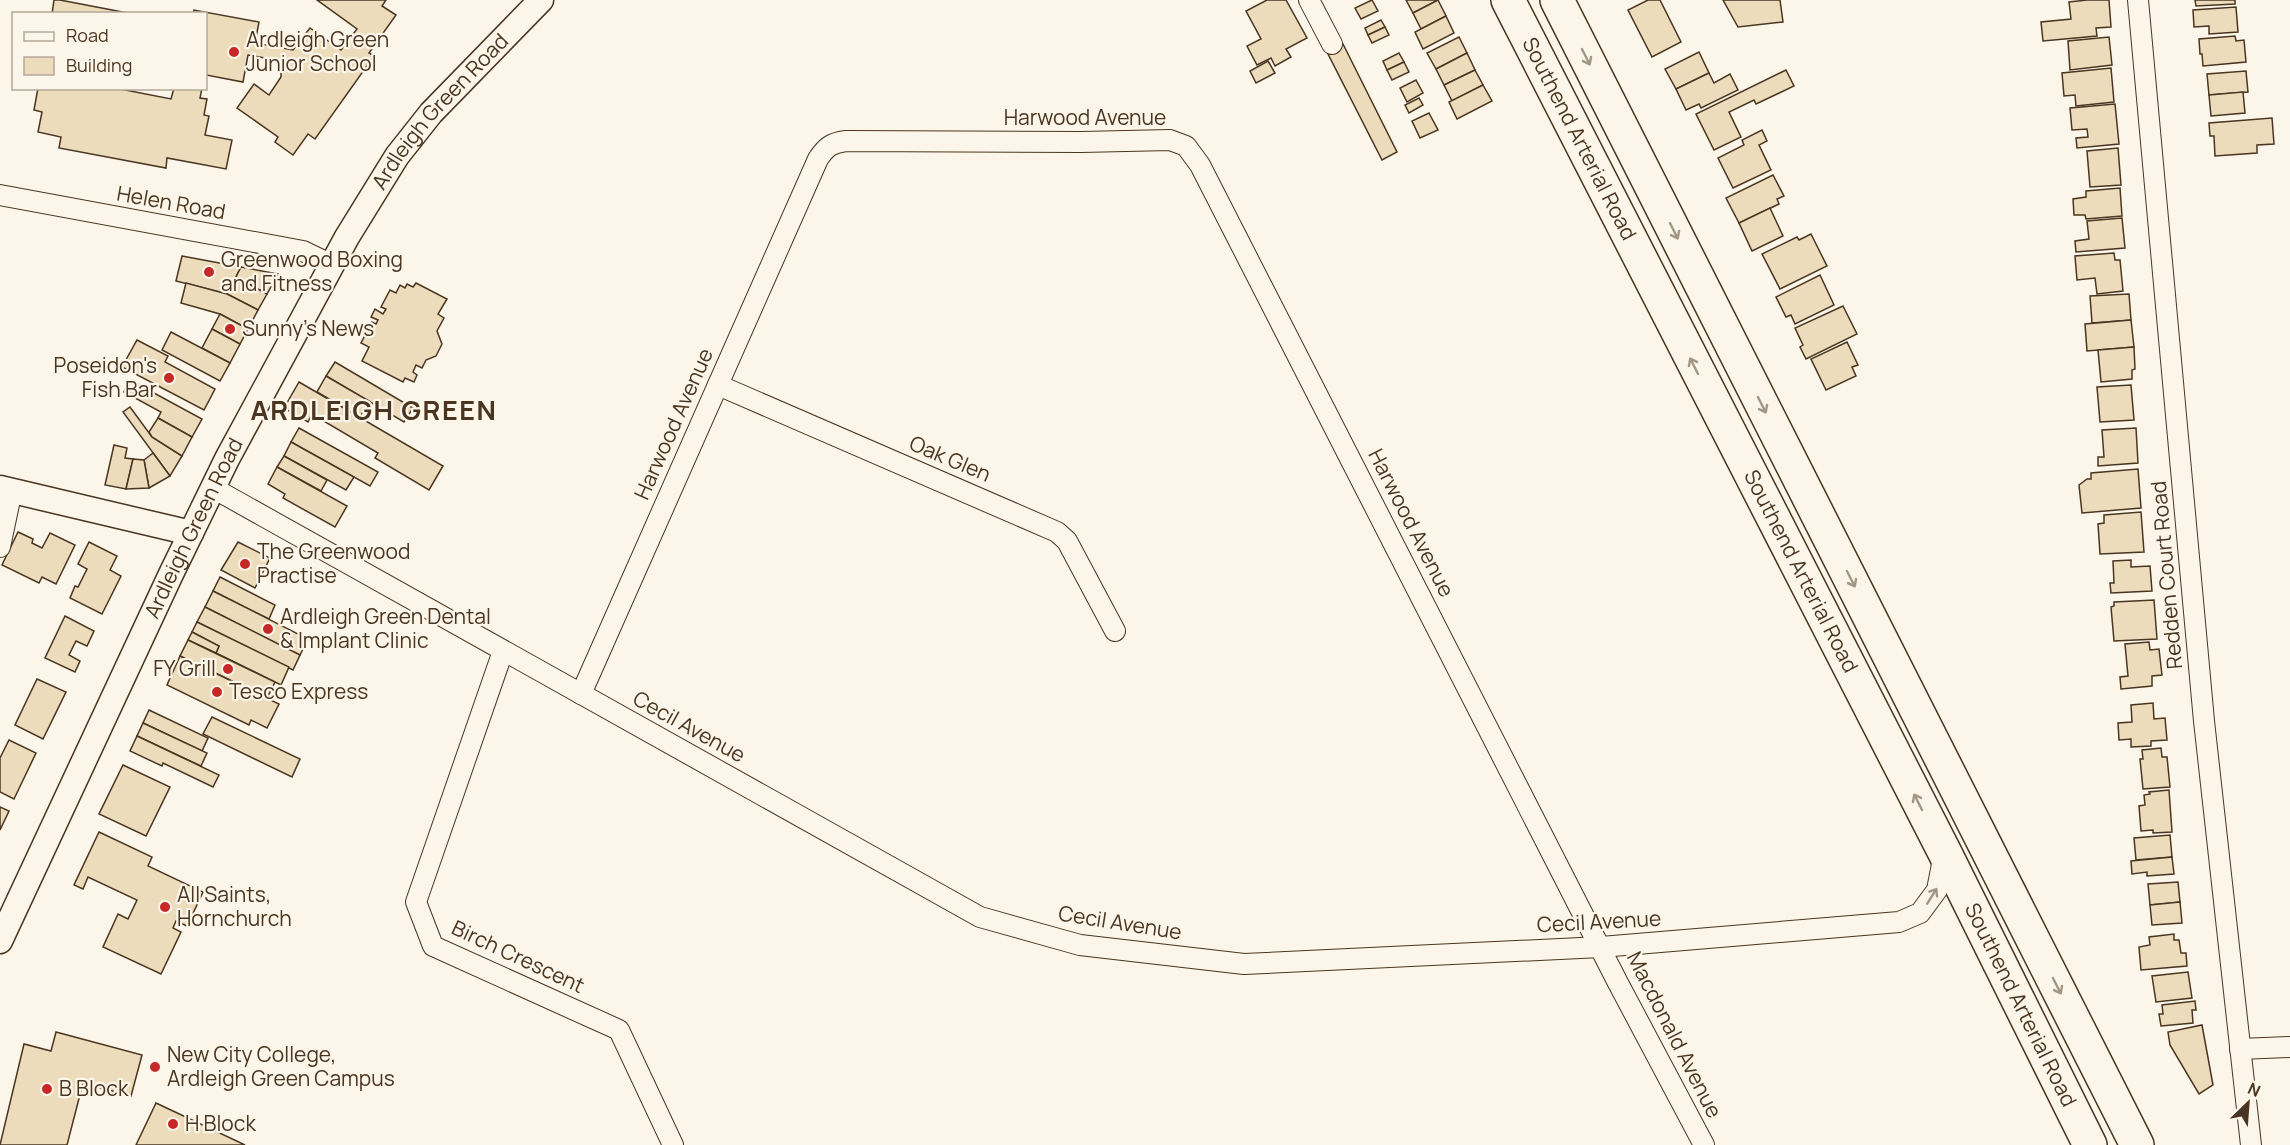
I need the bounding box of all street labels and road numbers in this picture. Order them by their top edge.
street label: Ardleigh Green Road [365,27,514,194]
street label: Southend Arterial Road [1516,32,1644,244]
street label: Harwood Avenue [1004,103,1166,131]
street label: Helen Road [115,179,228,225]
street label: Harwood Avenue [627,344,719,504]
street label: Oak Glen [906,428,995,488]
street label: Ardleigh Green Road [137,433,249,623]
street label: Harwood Avenue [1362,444,1461,601]
street label: Southend Arterial Road [1738,465,1865,677]
street label: Redden Court Road [2144,480,2188,670]
street label: Cecil Avenue [628,684,751,769]
street label: Cecil Avenue [1056,898,1184,946]
street label: Southend Arterial Road [1959,898,2084,1111]
street label: Cecil Avenue [1536,904,1662,938]
street label: Birch Crescent [448,913,589,999]
street label: Macdonald Avenue [1621,947,1729,1122]

